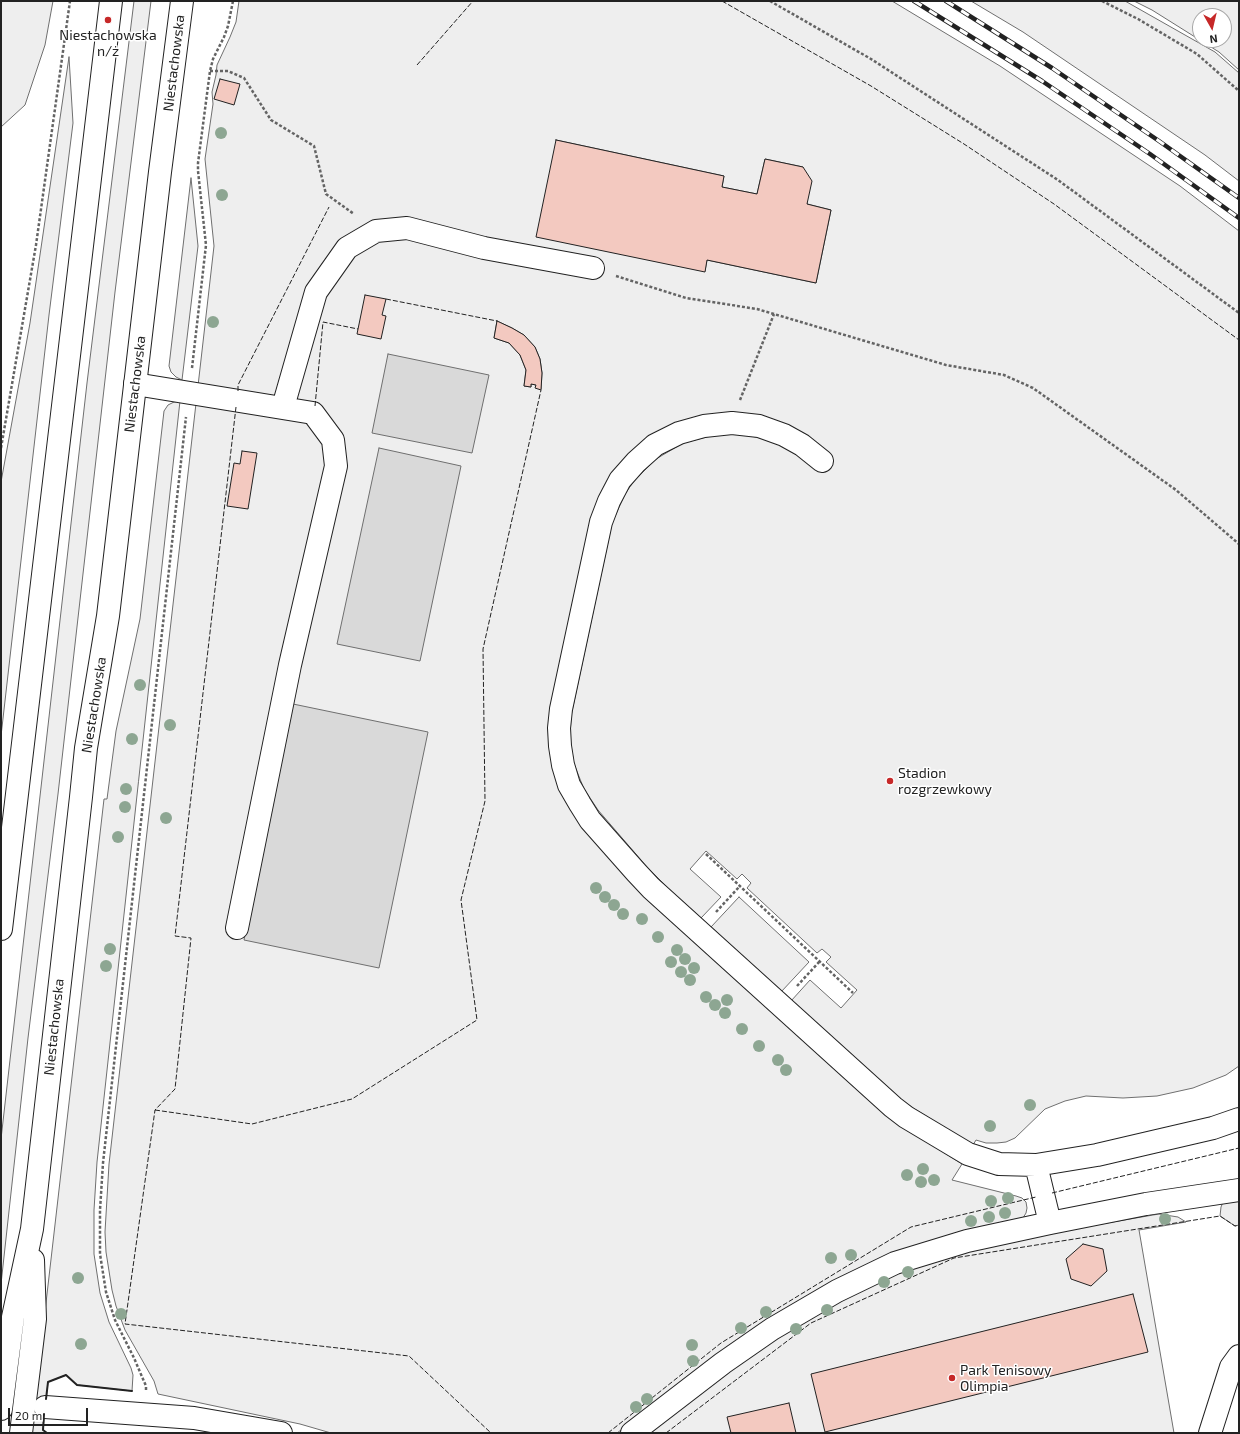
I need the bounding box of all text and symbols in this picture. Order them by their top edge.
north arrow [1192,8,1232,48]
street label: Niestachowska [160,14,188,112]
marker: Niestachowska n/ż [103,15,113,25]
place label: Niestachowska n/ż [59,27,157,60]
text: N [1209,32,1218,46]
street label: Niestachowska [121,335,149,433]
street label: Niestachowska [78,656,110,754]
place label: Stadion rozgrzewkowy [898,765,992,798]
marker: Stadion rozgrzewkowy [885,776,895,786]
street label: Niestachowska [41,978,67,1076]
place label: Park Tenisowy Olimpia [960,1362,1051,1394]
marker: Park Tenisowy Olimpia [947,1373,957,1383]
scale bar [10,1400,90,1426]
text: 20 m [15,1408,42,1422]

